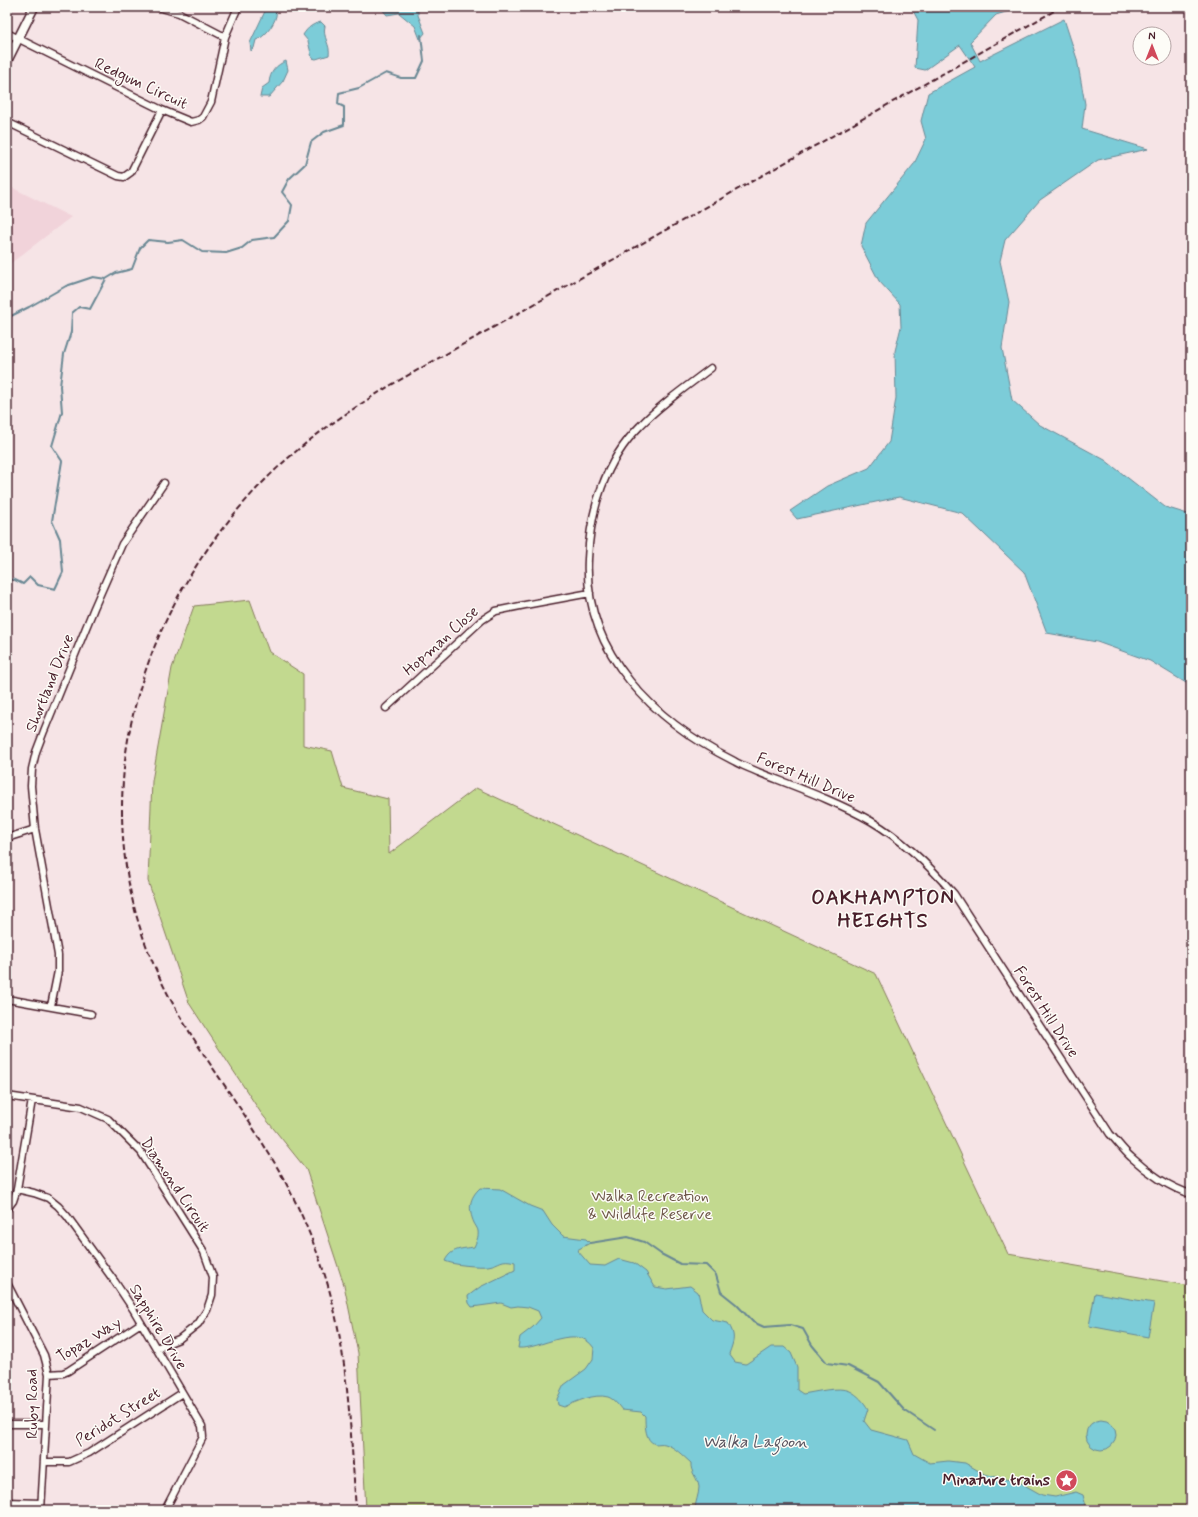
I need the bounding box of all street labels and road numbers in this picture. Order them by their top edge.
street label: Redgum Circuit [91,53,191,116]
street label: Hopman Close [399,601,483,681]
street label: Shortland Drive [21,631,79,735]
street label: Forest Hill Drive [753,748,859,808]
street label: Forest Hill Drive [1009,962,1083,1062]
street label: Diamond Circuit [135,1133,215,1237]
street label: Sapphire Drive [124,1280,192,1374]
street label: Topaz Way [53,1312,125,1368]
street label: Ruby Road [22,1369,43,1439]
street label: Peridot Street [71,1383,165,1451]

